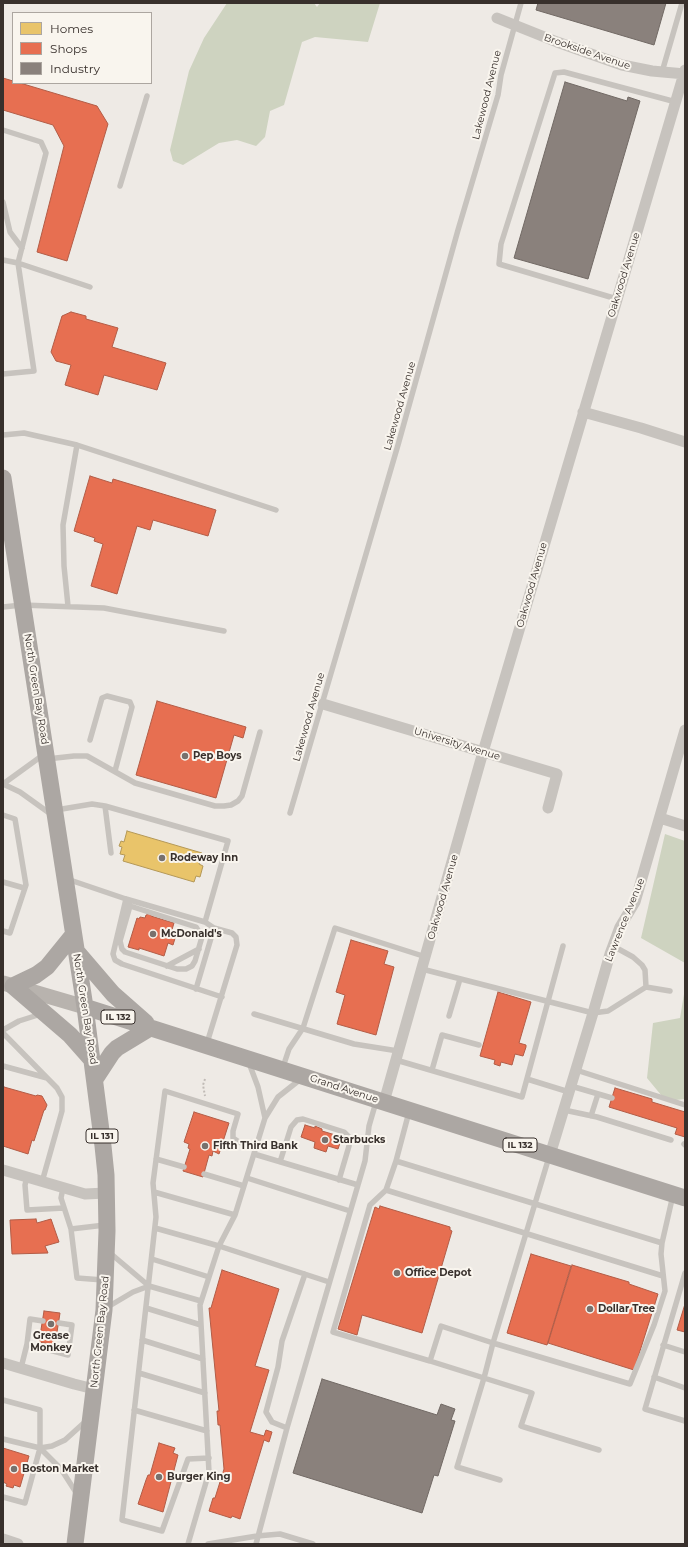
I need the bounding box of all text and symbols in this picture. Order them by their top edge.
legend [12,12,152,84]
text: Homes [50,21,93,36]
street label: Brookside Avenue [542,32,632,72]
text: Shops [50,41,87,56]
street label: Lakewood Avenue [470,49,504,141]
text: Industry [50,61,100,76]
street label: Oakwood Avenue [605,231,643,319]
street label: Lakewood Avenue [382,360,418,452]
street label: Oakwood Avenue [514,541,550,629]
street label: North Green Bay Road [21,633,51,745]
street label: Lakewood Avenue [291,671,327,763]
street label: University Avenue [412,725,502,763]
place label: Pep Boys [193,750,242,762]
marker: Pep Boys [180,751,190,761]
place label: Rodeway Inn [170,852,238,864]
marker: Rodeway Inn [157,853,167,863]
street label: Oakwood Avenue [425,853,461,941]
street label: Lawrence Avenue [603,876,647,964]
place label: McDonald's [161,928,222,940]
marker: McDonald's [148,929,158,939]
street label: North Green Bay Road [70,953,100,1065]
road number: IL 132 [101,1010,135,1024]
street label: Grand Avenue [308,1072,380,1106]
road number: IL 131 [86,1129,118,1143]
place label: Starbucks [333,1134,385,1146]
marker: Starbucks [320,1135,330,1145]
road number: IL 132 [503,1138,537,1152]
place label: Fifth Third Bank [213,1140,298,1152]
marker: Fifth Third Bank [200,1141,210,1151]
place label: Office Depot [405,1267,472,1279]
marker: Office Depot [392,1268,402,1278]
street label: North Green Bay Road [88,1275,112,1389]
place label: Dollar Tree [598,1303,655,1315]
marker: Dollar Tree [585,1304,595,1314]
marker: Grease Monkey [46,1319,56,1329]
place label: Grease Monkey [30,1330,72,1354]
place label: Boston Market [22,1463,99,1475]
marker: Boston Market [9,1464,19,1474]
place label: Burger King [167,1471,231,1483]
marker: Burger King [154,1472,164,1482]

